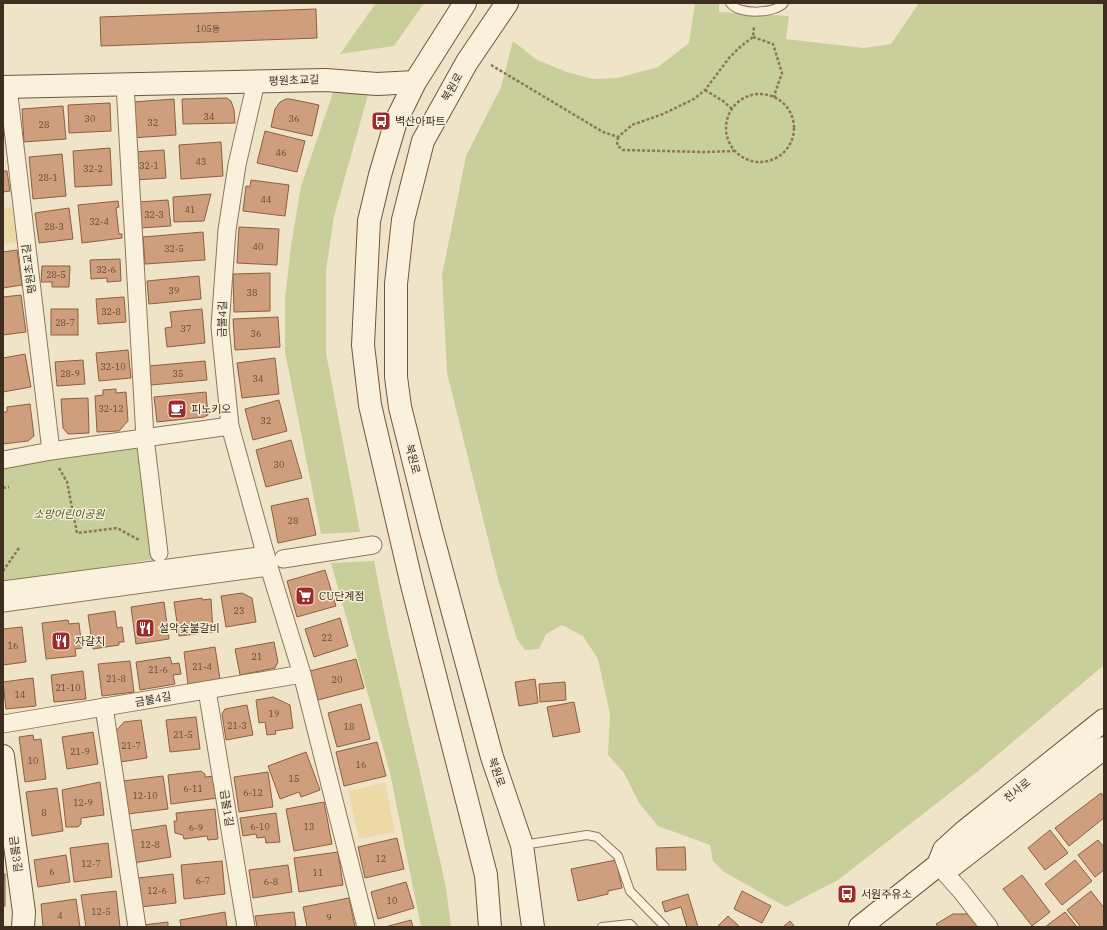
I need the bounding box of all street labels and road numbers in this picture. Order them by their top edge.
street label: 북원로 [438,70,466,104]
street label: 평원초교길 [268,72,320,88]
street label: 평원초교길 [19,243,39,295]
street label: 금불4길 [215,300,229,338]
street label: 북원로 [403,443,423,475]
street label: 금불4길 [134,689,172,709]
street label: 북원로 [485,755,509,789]
street label: 천사로 [1001,775,1033,805]
street label: 금불1길 [217,789,237,827]
street label: 금불3길 [6,835,26,873]

